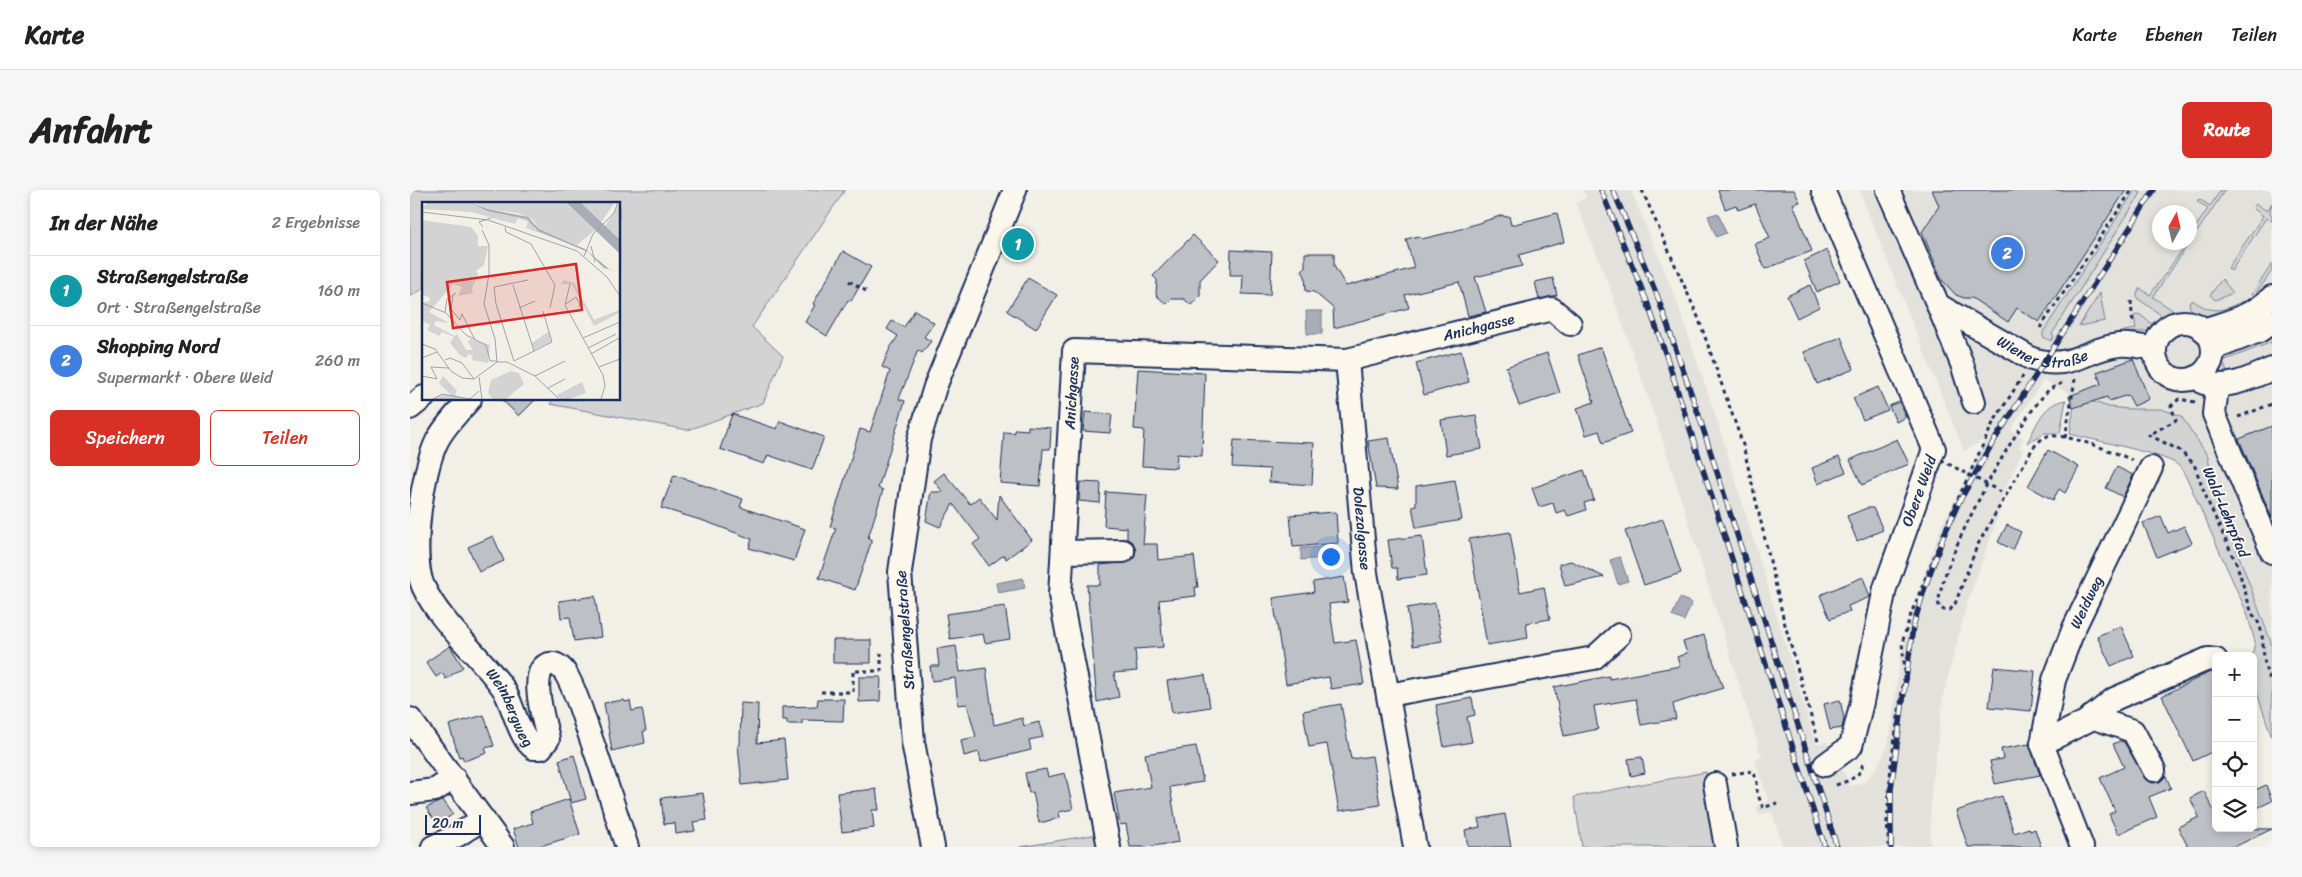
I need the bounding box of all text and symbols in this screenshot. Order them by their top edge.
text: Karte [25,14,84,56]
text: Karte [2073,19,2117,51]
text: Ebenen [2145,19,2203,51]
text: Teilen [2231,19,2277,51]
text: Anfahrt [30,99,153,161]
button: Route [2182,102,2272,158]
inset map [422,202,620,400]
text: In der Nähe [50,204,158,242]
north arrow [2152,205,2197,250]
text: 2 Ergebnisse [272,208,360,237]
pin: 1 [1002,225,1034,263]
pin: 2 [1991,234,2023,272]
text: Straßengelstraße [97,260,248,293]
text: 1 [63,276,69,305]
text: 160 m [317,276,360,305]
text: Ort · Straßengelstraße [97,293,261,322]
street label: Anichgasse [1439,306,1517,349]
street label: Wiener Straße [1992,328,2093,376]
text: Shopping Nord [97,330,219,363]
text: 2 [61,346,71,375]
text: 260 m [315,346,360,375]
street label: Anichgasse [1056,356,1087,431]
text: Supermarkt · Obere Weid [97,363,273,392]
button: Speichern [50,410,200,466]
button: Teilen [210,410,360,466]
street label: Obere Weid [1894,451,1944,530]
street label: Wald-Lehrpfad [2195,462,2257,563]
street label: Dolezalgasse [1345,486,1379,571]
your location [1318,544,1344,570]
street label: Straßengelstraße [888,569,922,690]
street label: Weidweg [2062,571,2110,633]
map controls [2212,652,2257,832]
button: + [2212,652,2257,697]
street label: Weinbergweg [479,662,540,753]
button: − [2212,697,2257,742]
button: locate [2212,742,2257,787]
button: layers [2212,787,2257,832]
text: 20 m [432,811,463,836]
scale bar [425,812,481,835]

